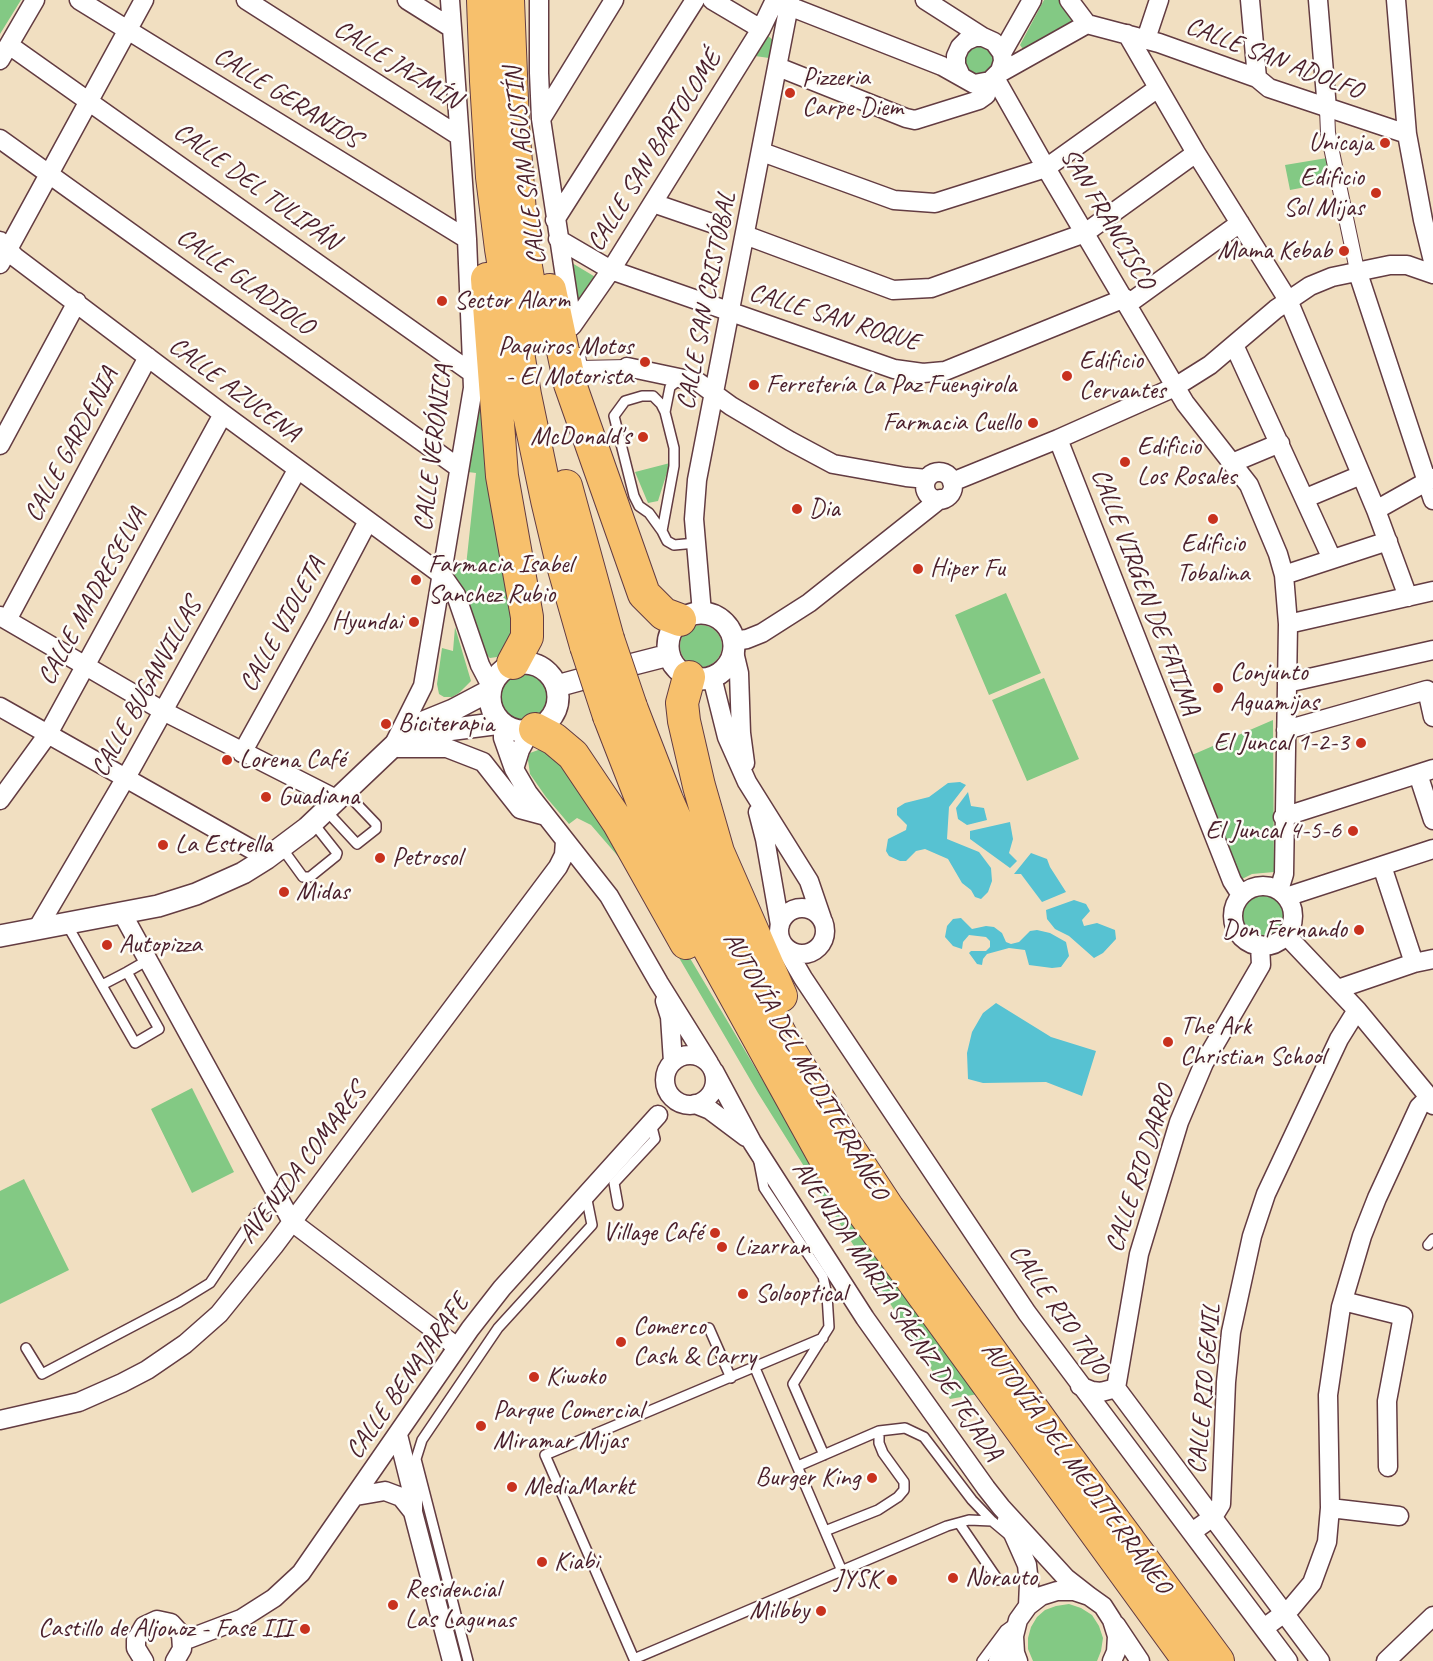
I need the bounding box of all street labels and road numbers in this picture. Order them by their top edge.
street label: CALLE SAN ADOLFO [1181,11,1367,107]
street label: CALLE JAZMÍN [328,14,466,116]
street label: CALLE GERANIOS [208,41,366,155]
street label: CALLE SAN BARTOLOMÉ [581,45,729,257]
street label: CALLE SAN AGUSTÍN [498,65,554,267]
street label: CALLE DEL TULIPÁN [167,116,345,258]
street label: SAN FRANCISCO [1053,143,1161,295]
street label: CALLE SAN CRISTÓBAL [671,190,743,412]
street label: CALLE GLADIOLO [170,222,320,342]
street label: CALLE SAN ROQUE [745,277,923,359]
street label: CALLE AZUCENA [162,331,306,449]
street label: CALLE GARDENIA [18,363,126,527]
street label: CALLE VERÓNICA [408,363,460,533]
street label: CALLE VIRGEN DE FATIMA [1084,464,1206,720]
street label: CALLE MADRESELVA [32,503,154,691]
street label: CALLE VIOLETA [233,552,333,698]
street label: CALLE BUGANVILLAS [85,594,209,782]
street label: AUTOVÍA DEL MEDITERRÁNEO [715,926,895,1206]
street label: AVENIDA COMARES [233,1078,373,1250]
street label: CALLE RIO DARRO [1099,1082,1183,1256]
street label: AVENIDA MARÍA SÁENZ DE TEJADA [785,1155,1009,1467]
street label: CALLE RIO TAJO [1002,1239,1114,1381]
street label: CALLE BENAJARAFE [340,1289,476,1465]
street label: CALLE RIO GENIL [1182,1303,1228,1475]
street label: AUTOVÍA DEL MEDITERRÁNEO [974,1336,1178,1600]

